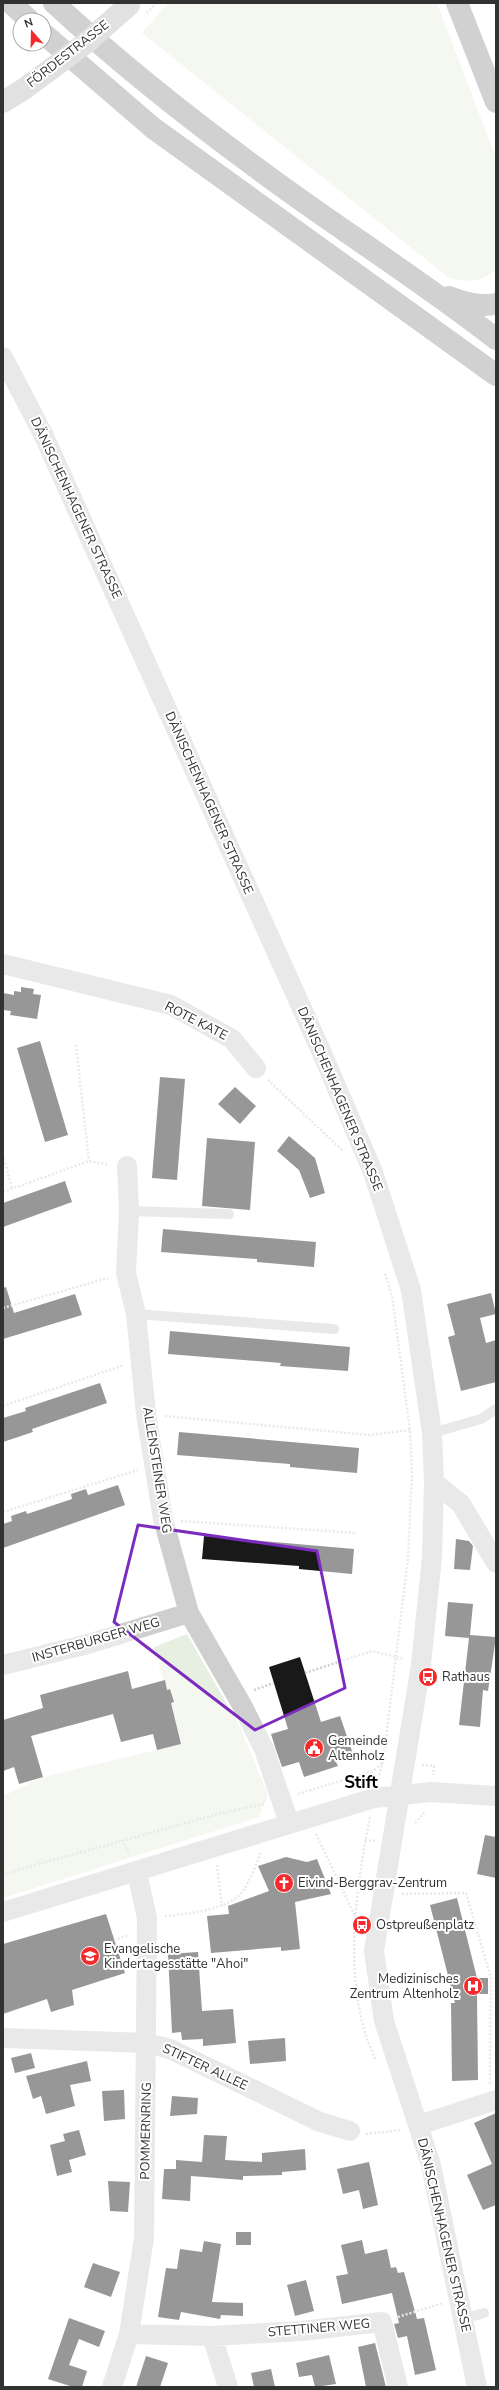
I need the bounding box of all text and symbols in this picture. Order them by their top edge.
north arrow [12,12,52,52]
text: N [22,15,35,32]
street label: FÖRDESTRASSE [23,15,113,92]
street label: DÄNISCHENHAGENER STRASSE [26,414,127,602]
street label: DÄNISCHENHAGENER STRASSE [160,708,258,897]
street label: ROTE KATE [161,997,231,1045]
street label: DÄNISCHENHAGENER STRASSE [293,1004,388,1194]
street label: ALLENSTEINER WEG [138,1405,176,1535]
street label: INSTERBURGER WEG [30,1613,162,1667]
bus stop icon: Rathaus [417,1666,439,1688]
place label: Rathaus [442,1668,490,1686]
place label: Gemeinde Altenholz [328,1732,387,1765]
public building icon: Gemeinde Altenholz [303,1737,325,1759]
district label: Stift [344,1771,378,1794]
church icon: Eivind-Berggrav-Zentrum [273,1872,295,1894]
place label: Eivind-Berggrav-Zentrum [298,1874,447,1892]
bus stop icon: Ostpreußenplatz [351,1914,373,1936]
place label: Ostpreußenplatz [376,1916,474,1934]
place label: Evangelische Kindertagesstätte "Ahoi" [104,1940,248,1973]
school or university icon: Evangelische Kindertagesstätte "Ahoi" [79,1945,101,1967]
place label: Medizinisches Zentrum Altenholz [350,1970,459,2003]
hospital icon: Medizinisches Zentrum Altenholz [462,1975,484,1997]
street label: STIFTER ALLEE [159,2039,251,2095]
street label: POMMERNRING [136,2082,156,2180]
street label: DÄNISCHENHAGENER STRASSE [413,2136,476,2334]
street label: STETTINER WEG [267,2315,371,2341]

